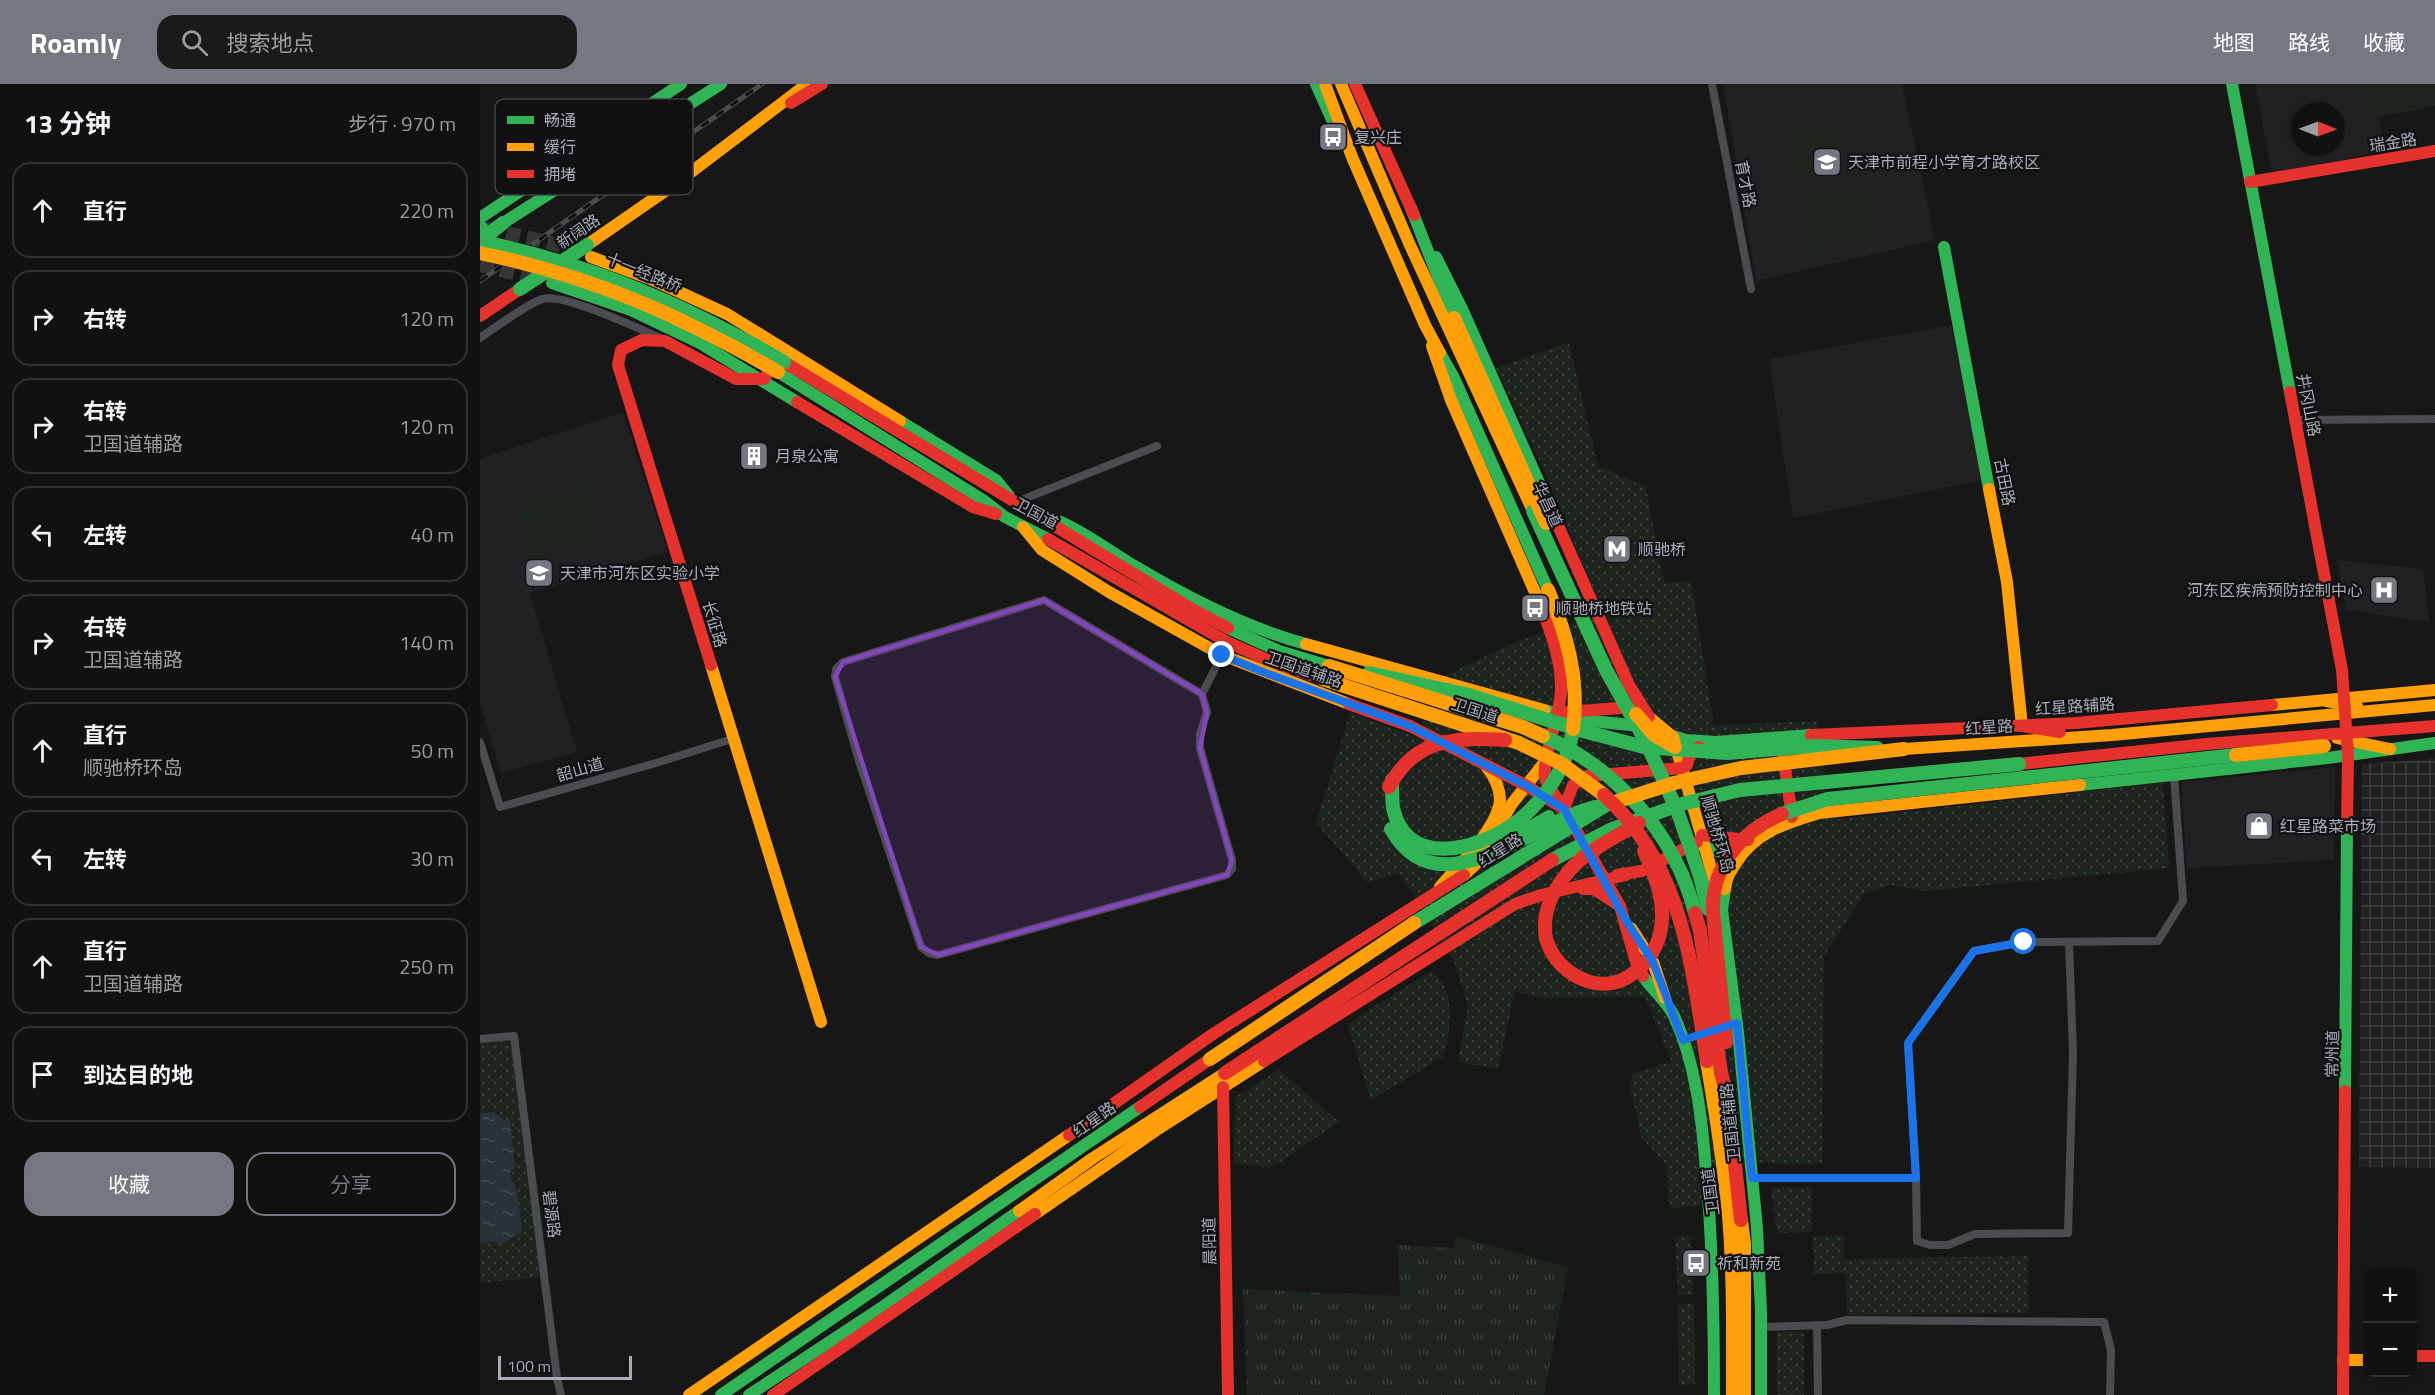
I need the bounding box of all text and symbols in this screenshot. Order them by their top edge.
search box [157,15,577,69]
text: Roamly [30,21,121,64]
icon: search [178,26,211,59]
text: 搜索地点 [226,26,314,60]
text: 地图 [2213,26,2255,58]
text: 路线 [2288,26,2330,58]
text: 收藏 [2363,26,2405,58]
legend [495,99,693,195]
north arrow [2291,102,2345,156]
text: 13 分钟 [24,104,111,143]
text: 步行 · 970 m [348,108,456,139]
text: 畅通 [544,108,576,132]
bus stop icon: 复兴庄 [1317,121,1349,153]
place label: 复兴庄 [1354,125,1402,149]
street label: 瑞金路 [2367,126,2419,158]
text: 缓行 [544,135,576,159]
school or university icon: 天津市前程小学育才路校区 [1811,146,1843,178]
place label: 天津市前程小学育才路校区 [1848,150,2040,174]
street label: 育才路 [1730,158,1762,210]
text: 拥堵 [544,162,576,186]
icon: ahead [26,194,59,227]
text: 直行 [83,194,127,228]
text: 220 m [399,195,454,226]
street label: 新阔路 [551,208,605,254]
street label: 十一经路桥 [602,246,686,298]
icon: right [26,302,59,335]
text: 右转 [83,302,127,336]
text: 120 m [399,303,454,334]
street label: 井冈山路 [2291,371,2327,439]
text: 右转 [83,394,127,428]
icon: right [26,410,59,443]
text: 120 m [399,411,454,442]
text: 卫国道辅路 [83,428,183,459]
building icon: 月泉公寓 [738,440,770,472]
place label: 月泉公寓 [775,444,839,468]
street label: 古田路 [1989,456,2021,508]
street label: 华昌道 [1527,477,1569,531]
street label: 卫国道 [1009,491,1063,535]
icon: left [26,518,59,551]
text: 左转 [83,518,127,552]
text: 40 m [410,519,454,550]
metro station icon: 顺驰桥 [1601,533,1633,565]
place label: 顺驰桥 [1638,537,1686,561]
school or university icon: 天津市河东区实验小学 [523,557,555,589]
place label: 天津市河东区实验小学 [560,561,720,585]
hospital icon: 河东区疾病预防控制中心 [2368,574,2400,606]
place label: 河东区疾病预防控制中心 [2187,578,2363,602]
bus stop icon: 顺驰桥地铁站 [1519,592,1551,624]
place label: 顺驰桥地铁站 [1556,596,1652,620]
street label: 长征路 [697,598,733,650]
text: 右转 [83,610,127,644]
icon: right [26,626,59,659]
text: 140 m [399,627,454,658]
route end [1208,641,1234,667]
text: 卫国道辅路 [83,644,183,675]
street label: 卫国道辅路 [1262,645,1346,693]
street label: 卫国道 [1448,691,1502,729]
street label: 红星路辅路 [2034,691,2116,721]
street label: 红星路 [1964,713,2014,741]
text: 直行 [83,718,127,752]
icon: ahead [26,734,59,767]
text: 50 m [410,735,454,766]
street label: 韶山道 [554,751,606,787]
text: 顺驰桥环岛 [83,752,183,783]
street label: 顺驰桥环岛 [1695,792,1741,876]
shop icon: 红星路菜市场 [2243,810,2275,842]
place label: 红星路菜市场 [2280,814,2376,838]
street label: 红星路 [1473,827,1527,873]
icon: left [26,842,59,875]
text: 左转 [83,842,127,876]
text: 30 m [410,843,454,874]
route start [2010,928,2036,954]
text: 直行 [83,934,127,968]
icon: ahead [26,950,59,983]
text: 250 m [399,951,454,982]
text: 卫国道辅路 [83,968,183,999]
street label: 常州道 [2320,1030,2344,1078]
icon: arrive [26,1058,59,1091]
text: 到达目的地 [83,1058,193,1092]
street label: 卫国道辅路 [1714,1082,1746,1164]
street label: 红星路 [1067,1095,1121,1143]
button: 收藏 [24,1152,234,1216]
button: 分享 [246,1152,456,1216]
street label: 卫国道 [1695,1167,1725,1217]
street label: 碧源路 [537,1189,567,1239]
street label: 晨阳道 [1197,1217,1221,1265]
bus stop icon: 祈和新苑 [1680,1247,1712,1279]
place label: 祈和新苑 [1717,1251,1781,1275]
map controls [2363,1269,2417,1377]
button: + [2363,1269,2417,1323]
button: − [2363,1323,2417,1377]
scale bar [498,1353,632,1380]
text: 100 m [507,1354,551,1378]

